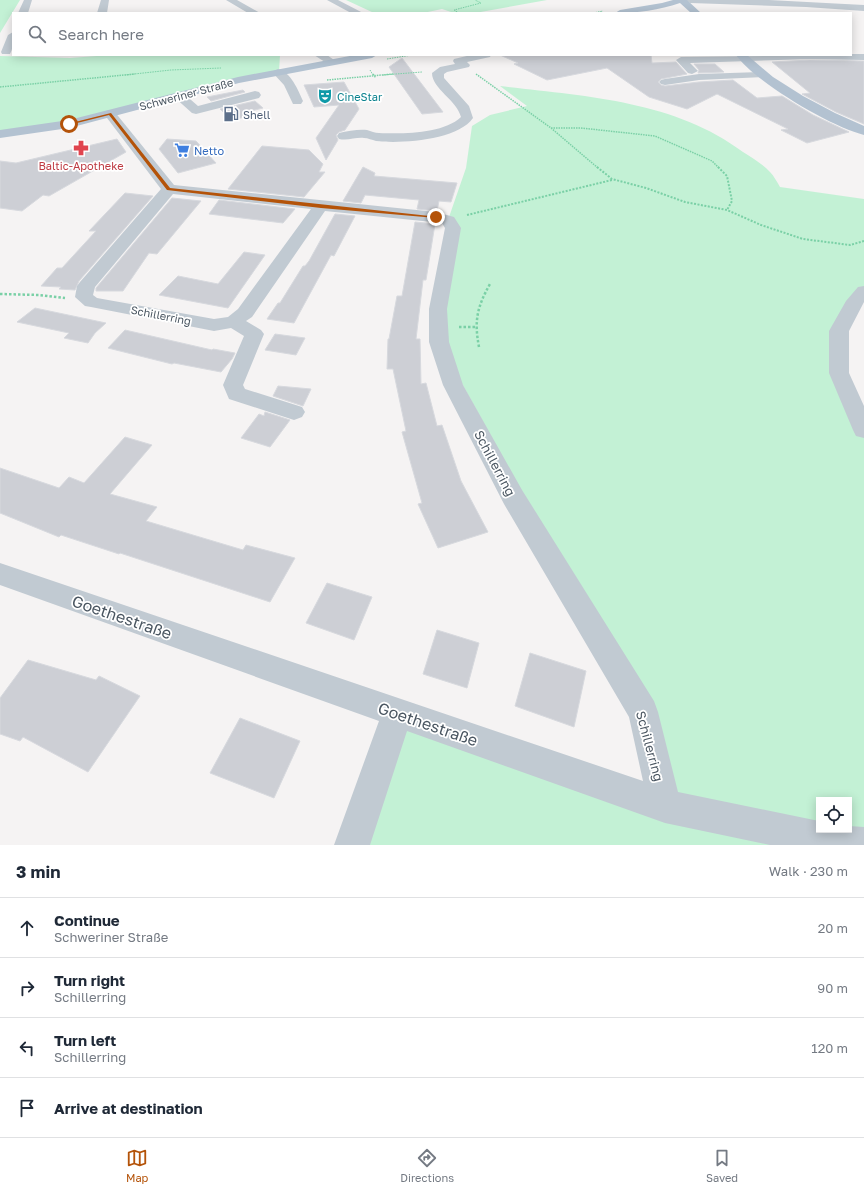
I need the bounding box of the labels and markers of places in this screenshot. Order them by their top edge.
theatre icon: CineStar [316,87,334,105]
place label: CineStar [337,90,383,103]
fuel station icon: Shell [222,105,240,123]
place label: Shell [243,108,271,121]
pharmacy icon: Baltic-Apotheke [72,139,90,157]
supermarket icon: Netto [173,141,191,159]
place label: Netto [194,144,224,157]
place label: Baltic-Apotheke [38,159,124,172]

